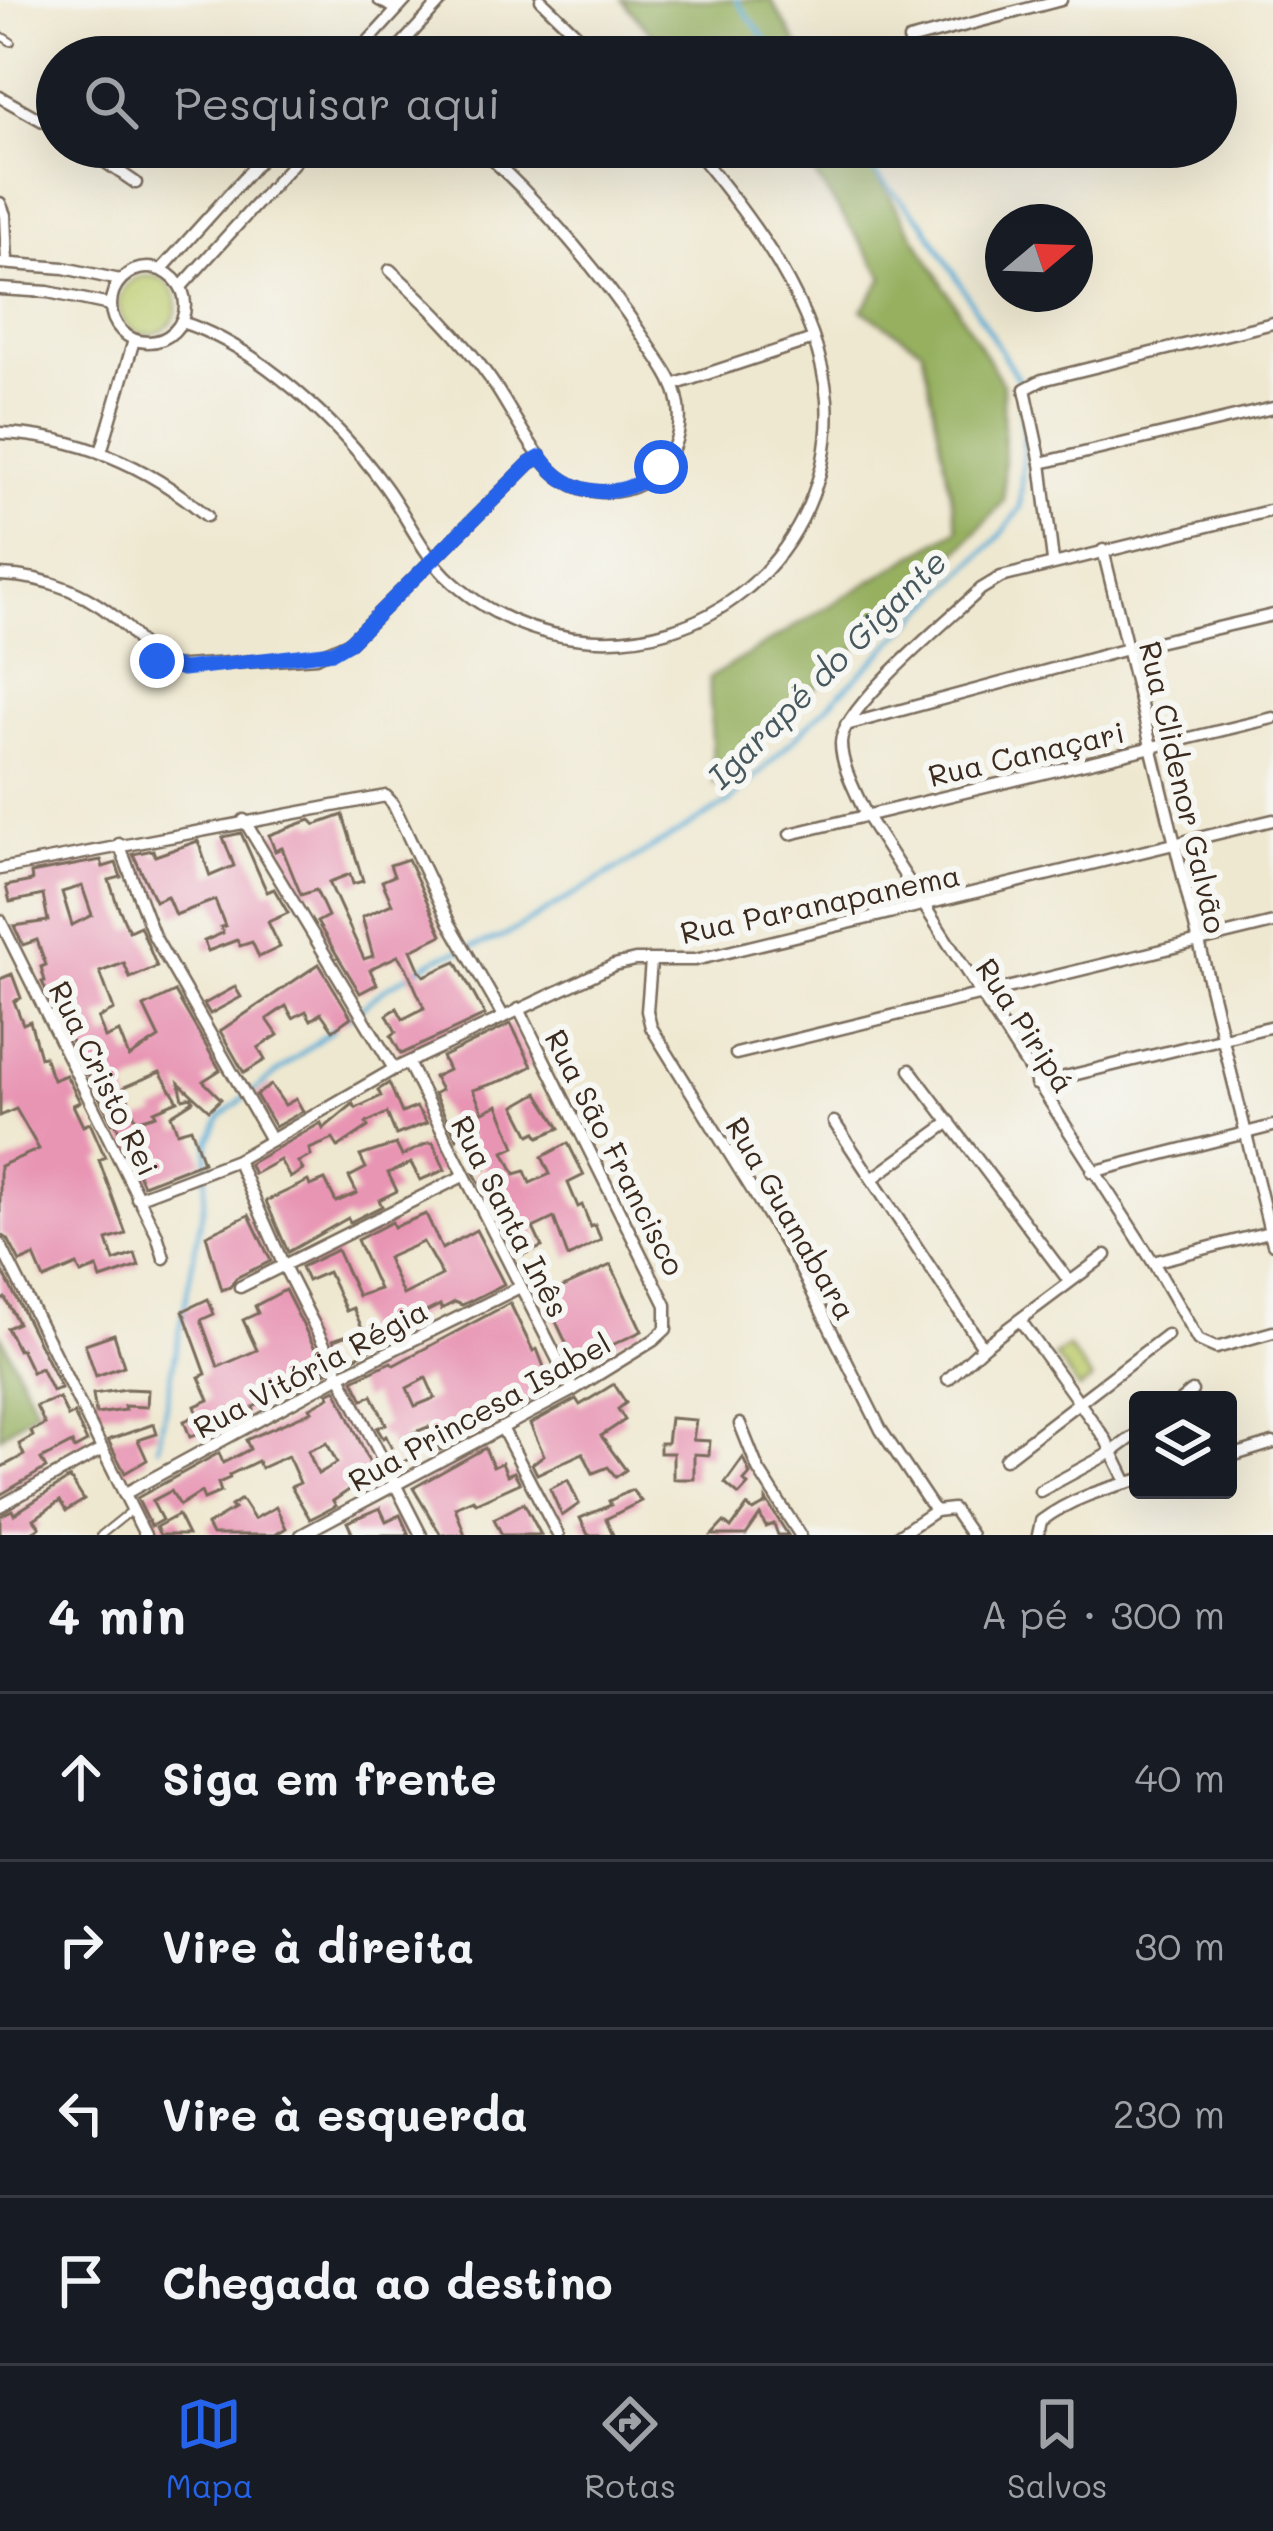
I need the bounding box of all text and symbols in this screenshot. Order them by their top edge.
search box [36,36,1237,168]
icon: search [78,69,144,135]
text: Pesquisar aqui [174,73,501,131]
north arrow [985,204,1093,312]
route start [634,440,688,494]
water label: Igarapé do Gigante [697,539,955,797]
route end [130,634,184,688]
street label: Rua Clidenor Galvão [1131,637,1237,937]
street label: Rua Canaçari [924,711,1128,795]
street label: Rua Paranapanema [676,854,964,952]
street label: Rua Piripá [968,950,1084,1100]
street label: Rua Cristo Rei [41,974,169,1182]
street label: Rua São Francisco [537,1022,695,1282]
street label: Rua Santa Inês [443,1108,579,1324]
street label: Rua Guanabara [718,1109,866,1327]
street label: Rua Vitória Régia [186,1289,434,1447]
street label: Rua Princesa Isabel [341,1322,617,1500]
map controls [1129,1391,1237,1499]
button: layers [1129,1391,1237,1499]
text: 4 min [48,1580,186,1647]
text: A pé · 300 m [981,1588,1225,1639]
icon: ahead [48,1744,114,1810]
text: Siga em frente [162,1748,497,1806]
text: 40 m [1134,1751,1225,1802]
icon: right [48,1912,114,1978]
text: Vire à direita [162,1916,474,1974]
text: 30 m [1135,1919,1225,1970]
icon: left [48,2080,114,2146]
text: Vire à esquerda [162,2084,528,2142]
text: 230 m [1113,2087,1225,2138]
icon: arrive [48,2248,114,2314]
text: Chegada ao destino [162,2252,613,2310]
tab: Mapa [165,2391,253,2506]
tab: Rotas [584,2391,676,2506]
tab: Salvos [1007,2391,1108,2506]

